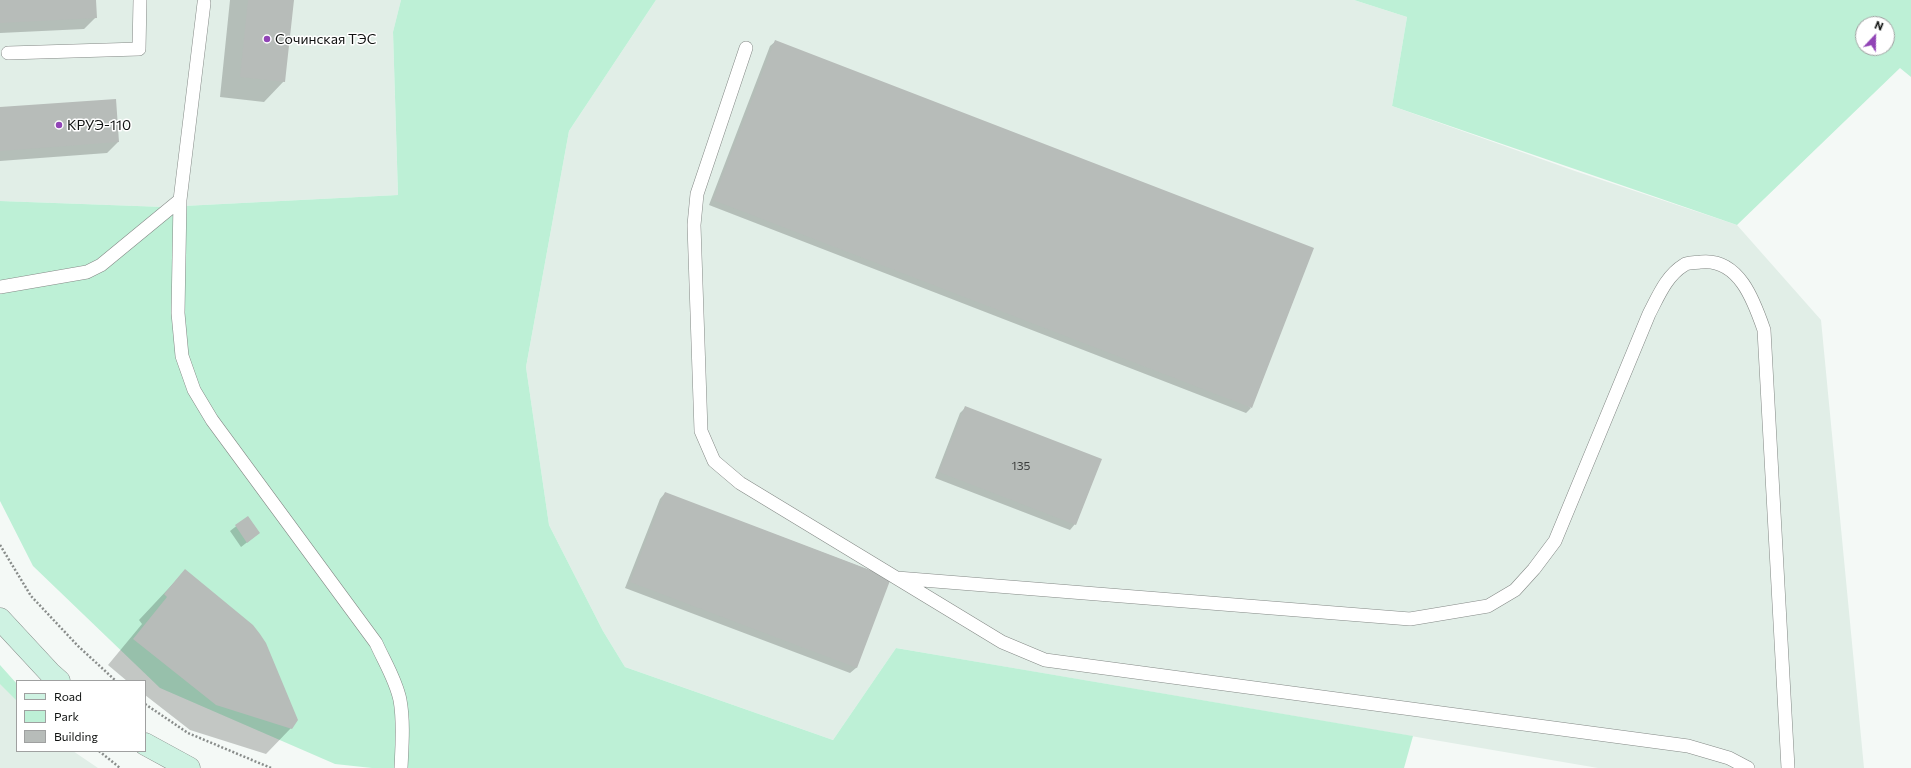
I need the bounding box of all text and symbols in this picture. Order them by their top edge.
north arrow [1855,16,1895,56]
text: N [1873,18,1886,33]
place label: Сочинская ТЭС [275,31,376,47]
marker: Сочинская ТЭС [262,34,272,44]
place label: КРУЭ-110 [67,117,131,133]
marker: КРУЭ-110 [54,120,64,130]
house number: 135 [1012,459,1030,473]
legend [16,680,146,752]
text: Road [54,689,82,703]
text: Park [54,709,79,723]
text: Building [54,729,98,743]

